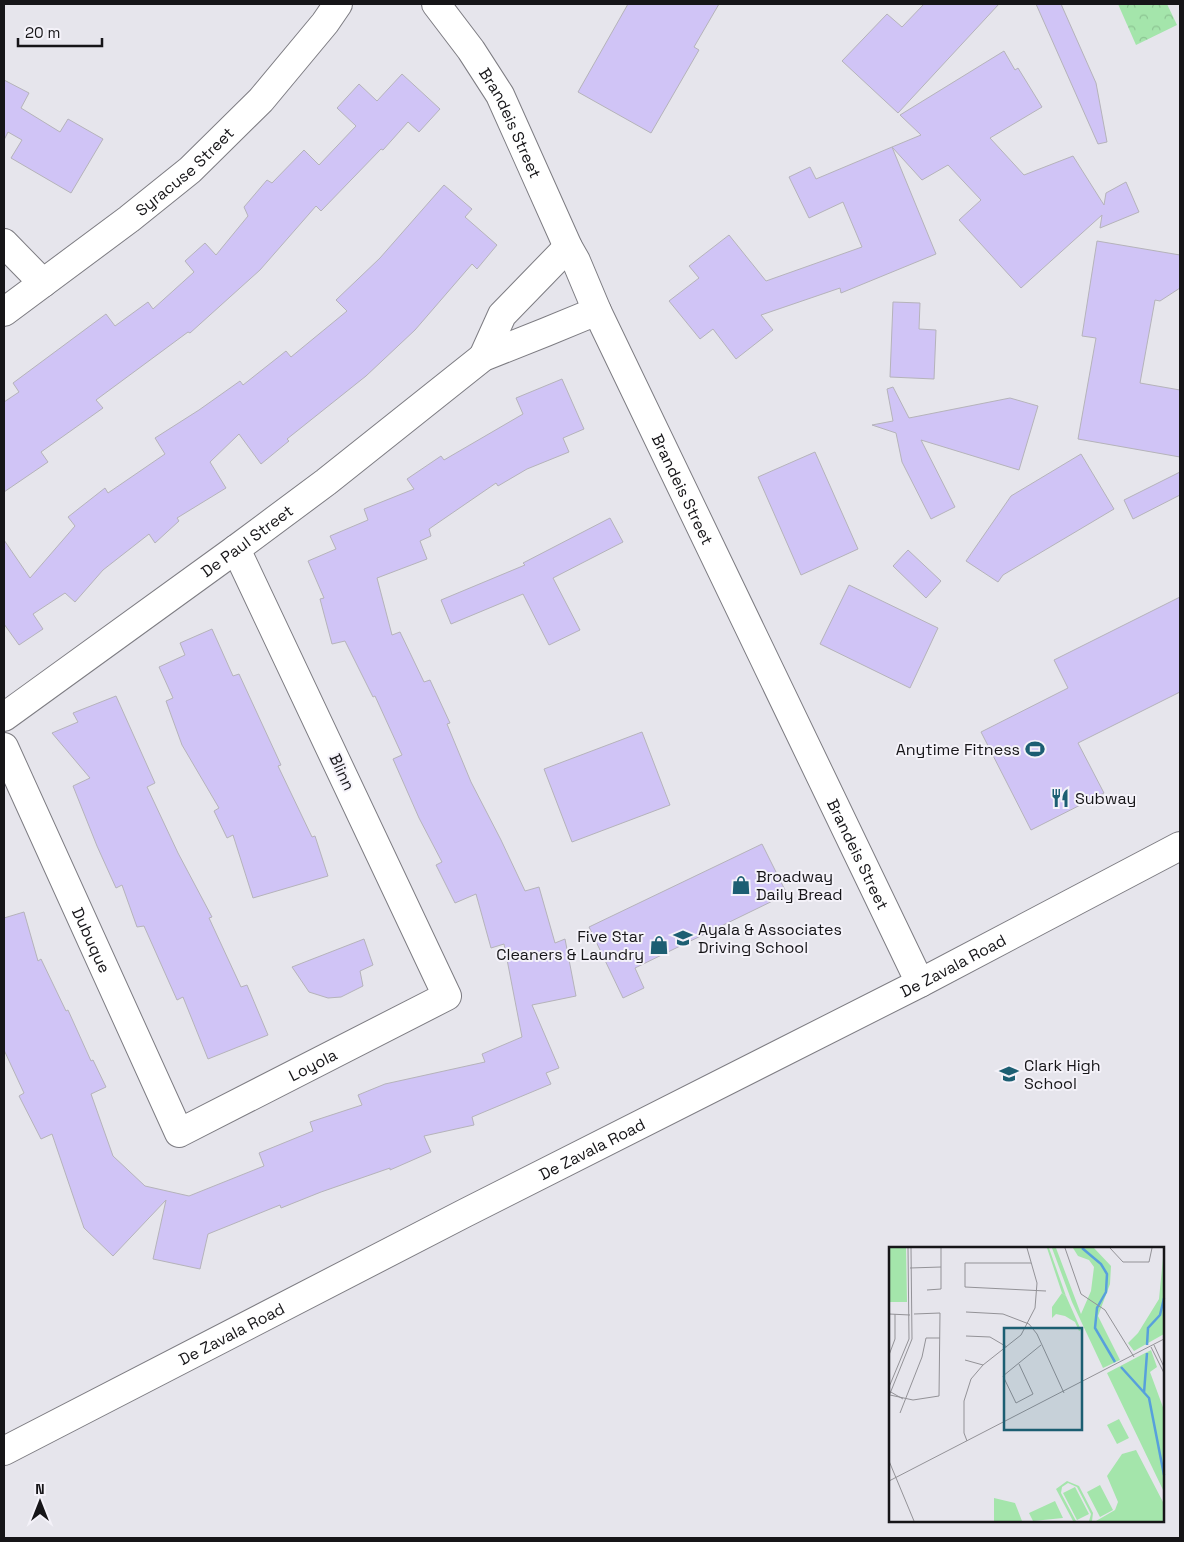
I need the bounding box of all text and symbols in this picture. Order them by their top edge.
scale bar [18,15,101,47]
text: 20 m [25,23,60,42]
street label: Brandeis Street [475,64,546,181]
street label: Syracuse Street [131,122,238,220]
street label: Brandeis Street [647,430,718,548]
street label: De Paul Street [196,500,297,582]
sports icon: Anytime Fitness [1024,738,1046,760]
place label: Anytime Fitness [896,739,1020,760]
street label: Blinn [324,750,360,794]
restaurant icon: Subway [1049,787,1071,809]
place label: Subway [1075,788,1136,809]
street label: Brandeis Street [823,795,894,913]
place label: Broadway Daily Bread [756,866,843,905]
shop icon: Broadway Daily Bread [730,874,752,896]
street label: Dubuque [68,904,116,976]
place label: Ayala & Associates Driving School [698,919,842,958]
place label: Five Star Cleaners & Laundry [496,926,644,965]
school or university icon: Ayala & Associates Driving School [672,927,694,949]
street label: De Zavala Road [897,929,1009,1002]
shop icon: Five Star Cleaners & Laundry [648,934,670,956]
street label: Loyola [285,1044,340,1086]
place label: Clark High School [1024,1055,1101,1094]
school or university icon: Clark High School [998,1063,1020,1085]
street label: De Zavala Road [535,1113,649,1184]
inset map [889,1247,1164,1522]
street label: De Zavala Road [175,1298,288,1370]
north arrow [15,1477,65,1527]
text: N [35,1480,45,1498]

